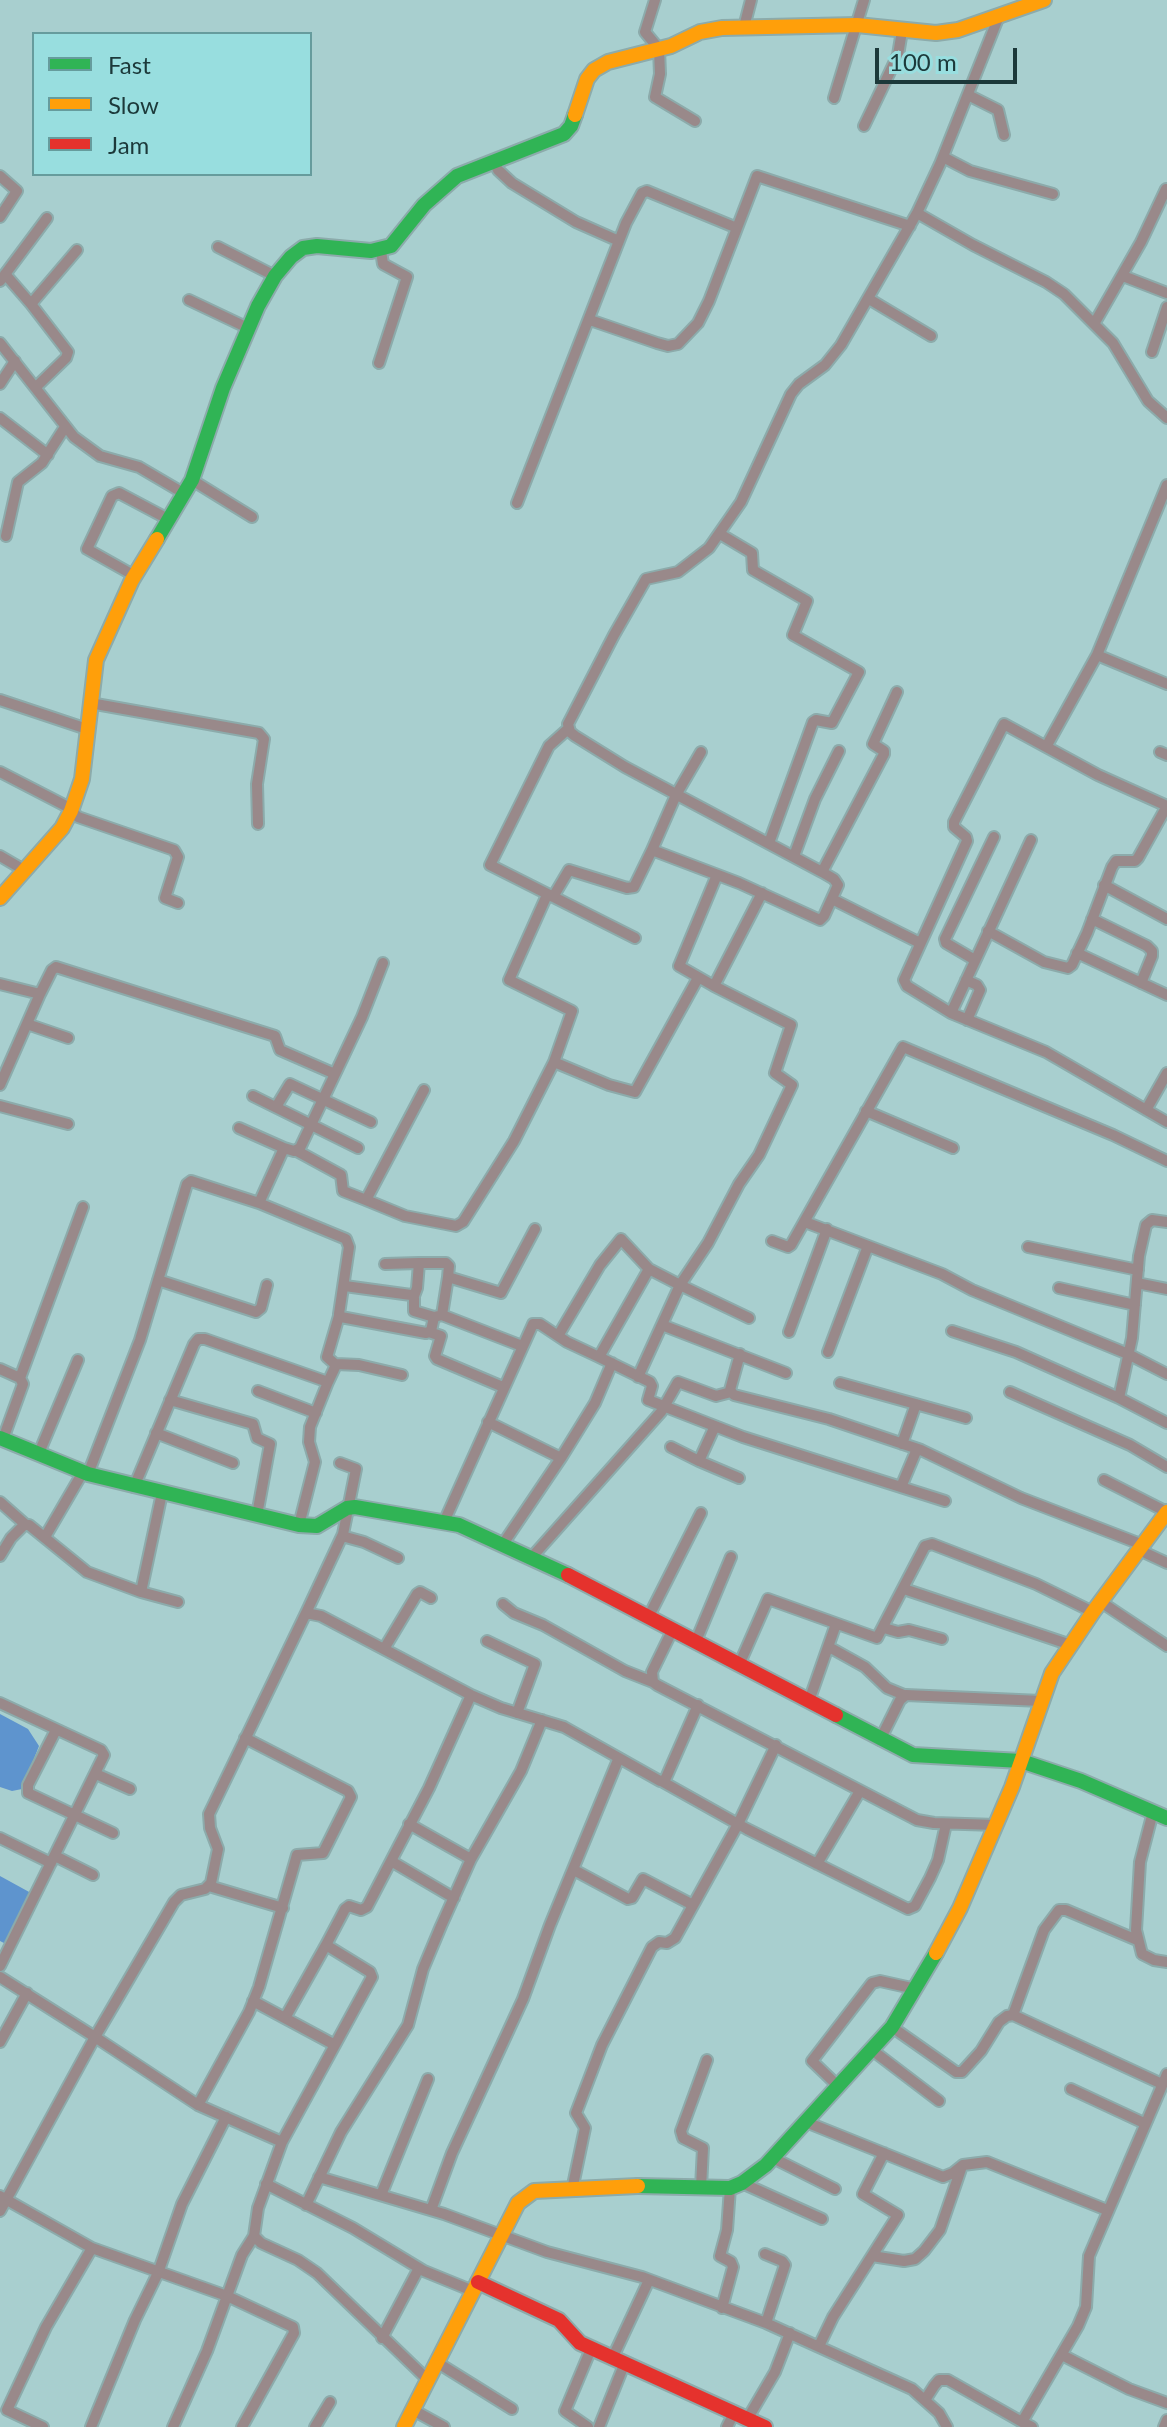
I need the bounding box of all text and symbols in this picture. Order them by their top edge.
legend [32,32,312,176]
scale bar [879,32,1021,82]
text: 100 m [889,47,957,76]
text: Fast [108,50,151,79]
text: Slow [108,90,159,119]
text: Jam [108,130,149,159]

